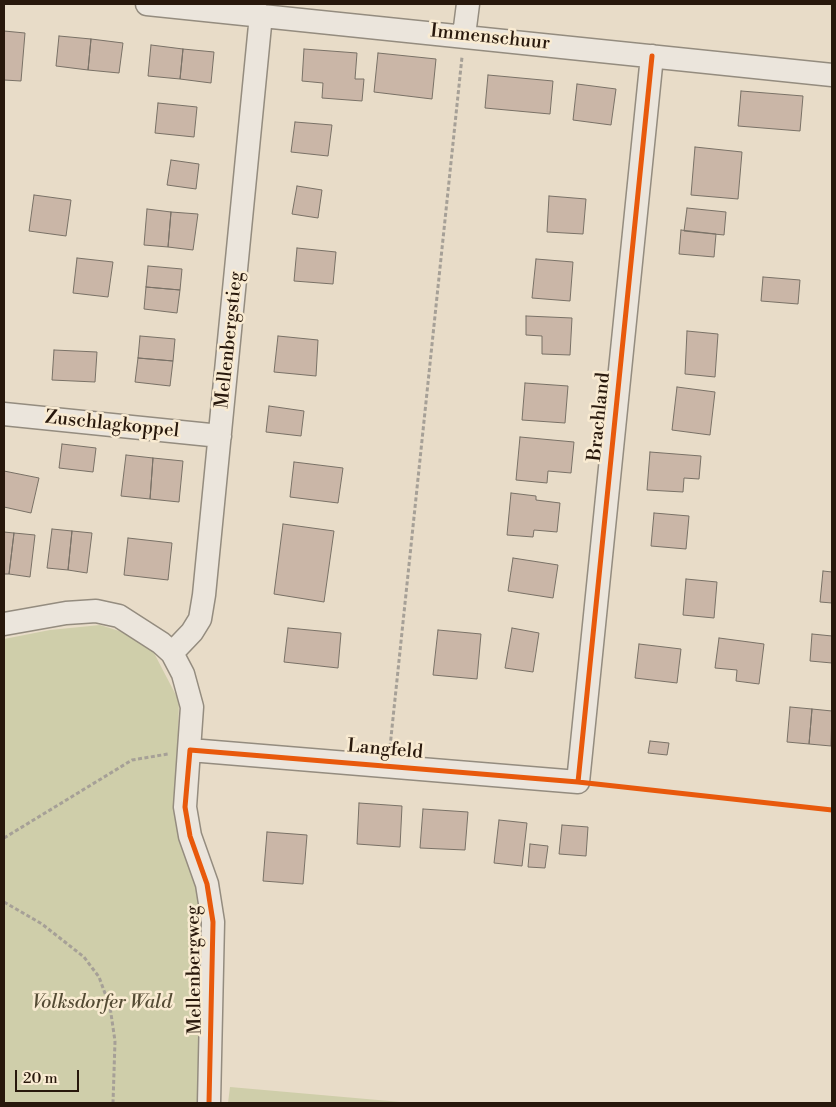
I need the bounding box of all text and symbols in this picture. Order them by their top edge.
street label: Immenschuur [429,20,551,56]
street label: Mellenbergstieg [211,270,249,410]
street label: Brachland [584,371,616,463]
street label: Zuschlagkoppel [44,407,180,443]
street label: Langfeld [346,735,424,765]
street label: Mellenbergweg [182,905,208,1035]
park label: Volksdorfer Wald [32,992,172,1014]
scale bar [18,1060,81,1092]
text: 20 m [23,1069,58,1088]

